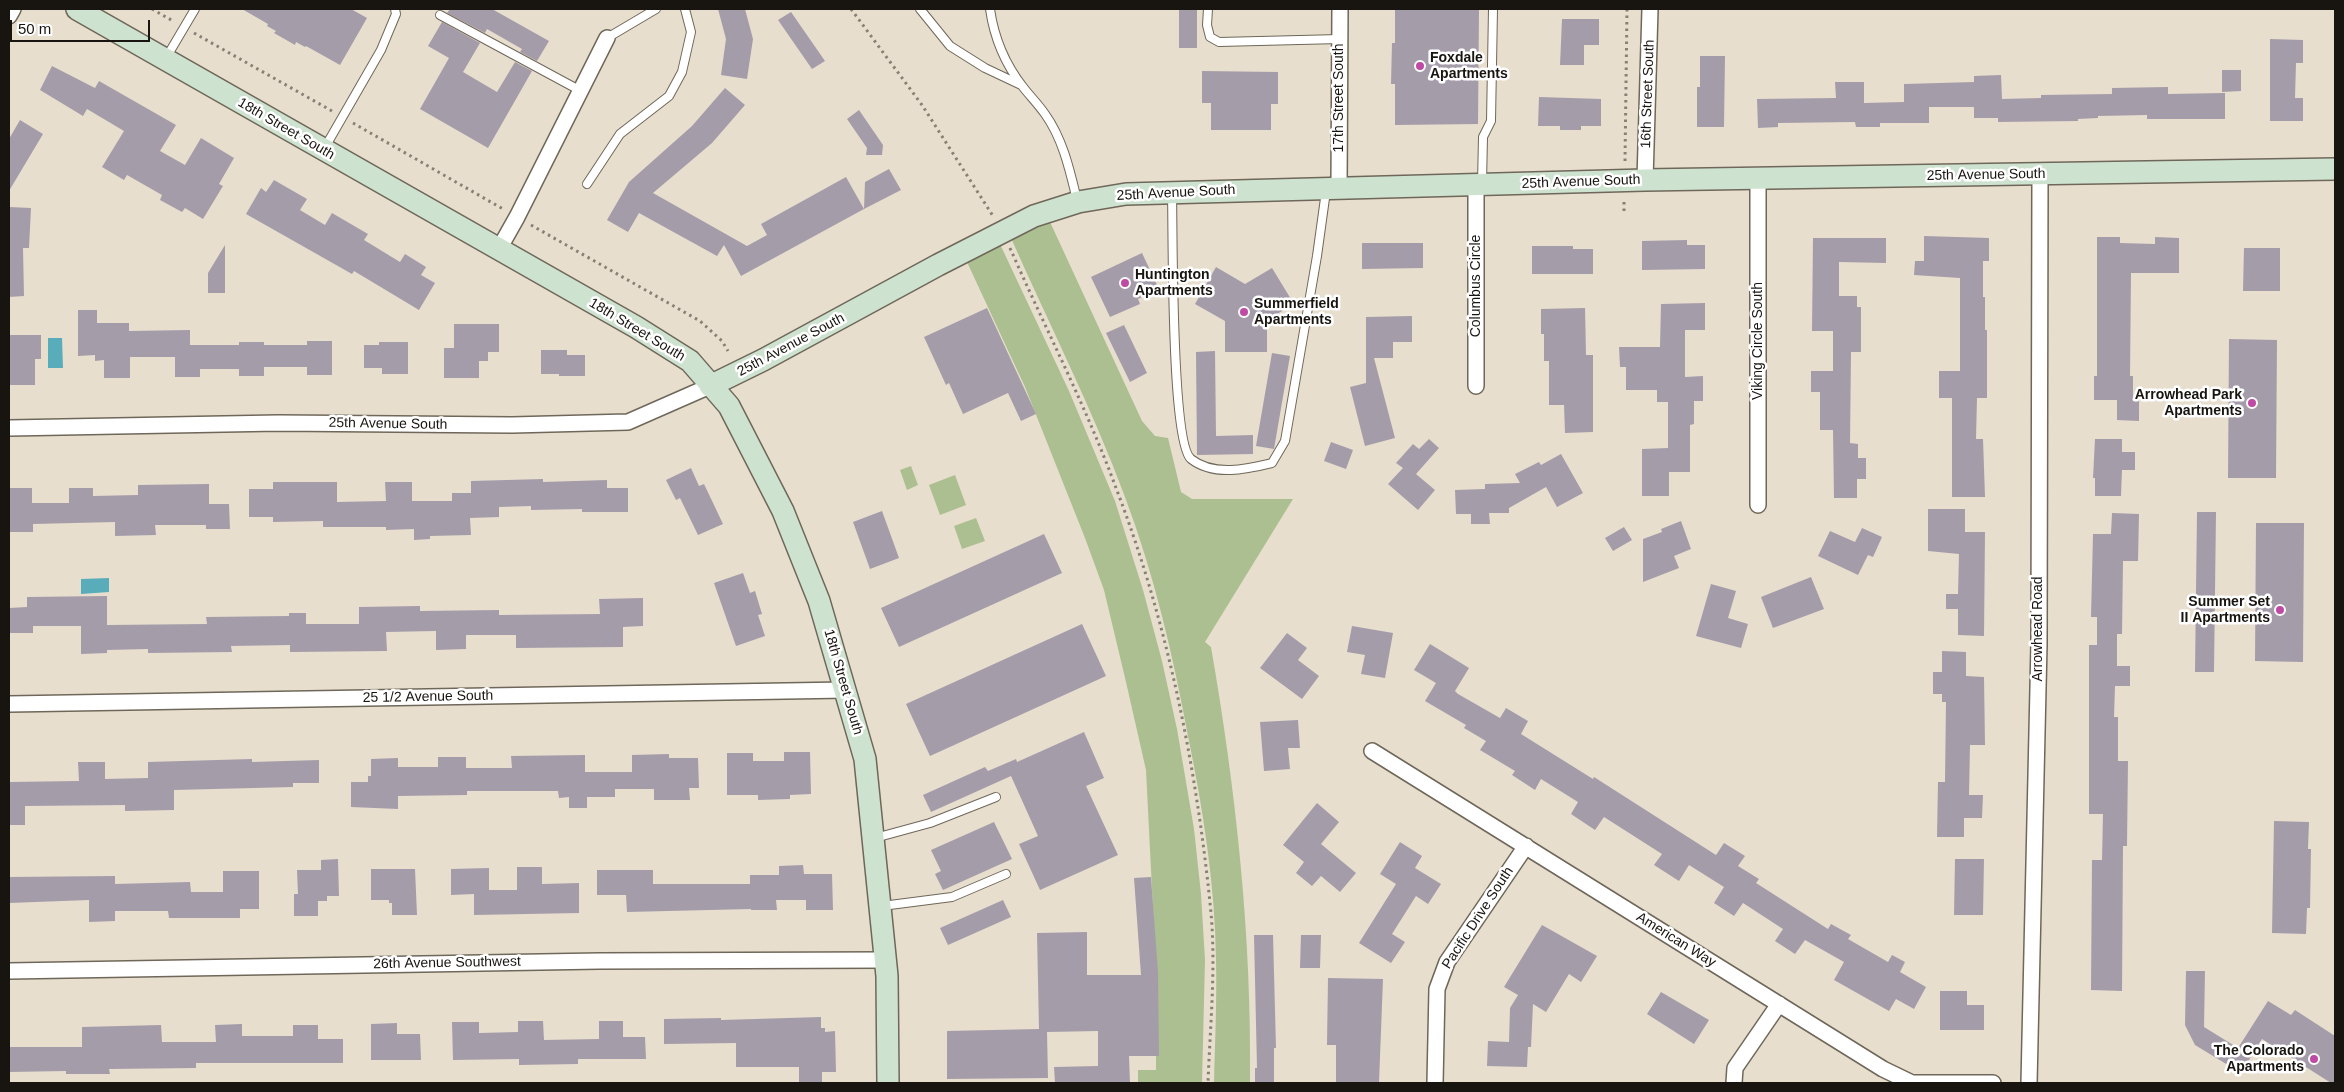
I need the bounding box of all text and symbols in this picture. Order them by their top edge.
scale bar [12,10,152,42]
text: 50 m [18,20,51,37]
street label: 16th Street South [1638,39,1658,149]
street label: 17th Street South [1331,44,1347,152]
place label: Foxdale Apartments [1430,50,1508,82]
marker: Foxdale Apartments [1414,60,1426,72]
street label: 18th Street South [235,94,337,164]
street label: 25th Avenue South [1926,166,2046,184]
street label: 25th Avenue South [1521,172,1641,192]
street label: 25th Avenue South [1116,182,1236,204]
street label: Columbus Circle [1468,235,1484,337]
place label: Huntington Apartments [1135,267,1213,300]
marker: Huntington Apartments [1119,277,1131,289]
street label: Viking Circle South [1750,282,1766,400]
street label: 18th Street South [586,295,688,365]
place label: Summerfield Apartments [1254,296,1339,328]
marker: Summerfield Apartments [1238,306,1250,318]
street label: 25th Avenue South [735,310,847,380]
place label: Arrowhead Park Apartments [2135,387,2242,420]
marker: Arrowhead Park Apartments [2246,397,2258,409]
street label: 25th Avenue South [328,415,448,433]
street label: Arrowhead Road [2030,576,2046,682]
place label: Summer Set II Apartments [2181,594,2270,626]
marker: Summer Set II Apartments [2274,604,2286,616]
street label: 18th Street South [820,627,866,737]
street label: 25 1/2 Avenue South [363,687,493,707]
street label: Pacific Drive South [1439,864,1517,972]
street label: American Way [1633,909,1719,971]
street label: 26th Avenue Southwest [373,953,521,973]
place label: The Colorado Apartments [2214,1043,2304,1076]
marker: The Colorado Apartments [2308,1053,2320,1065]

